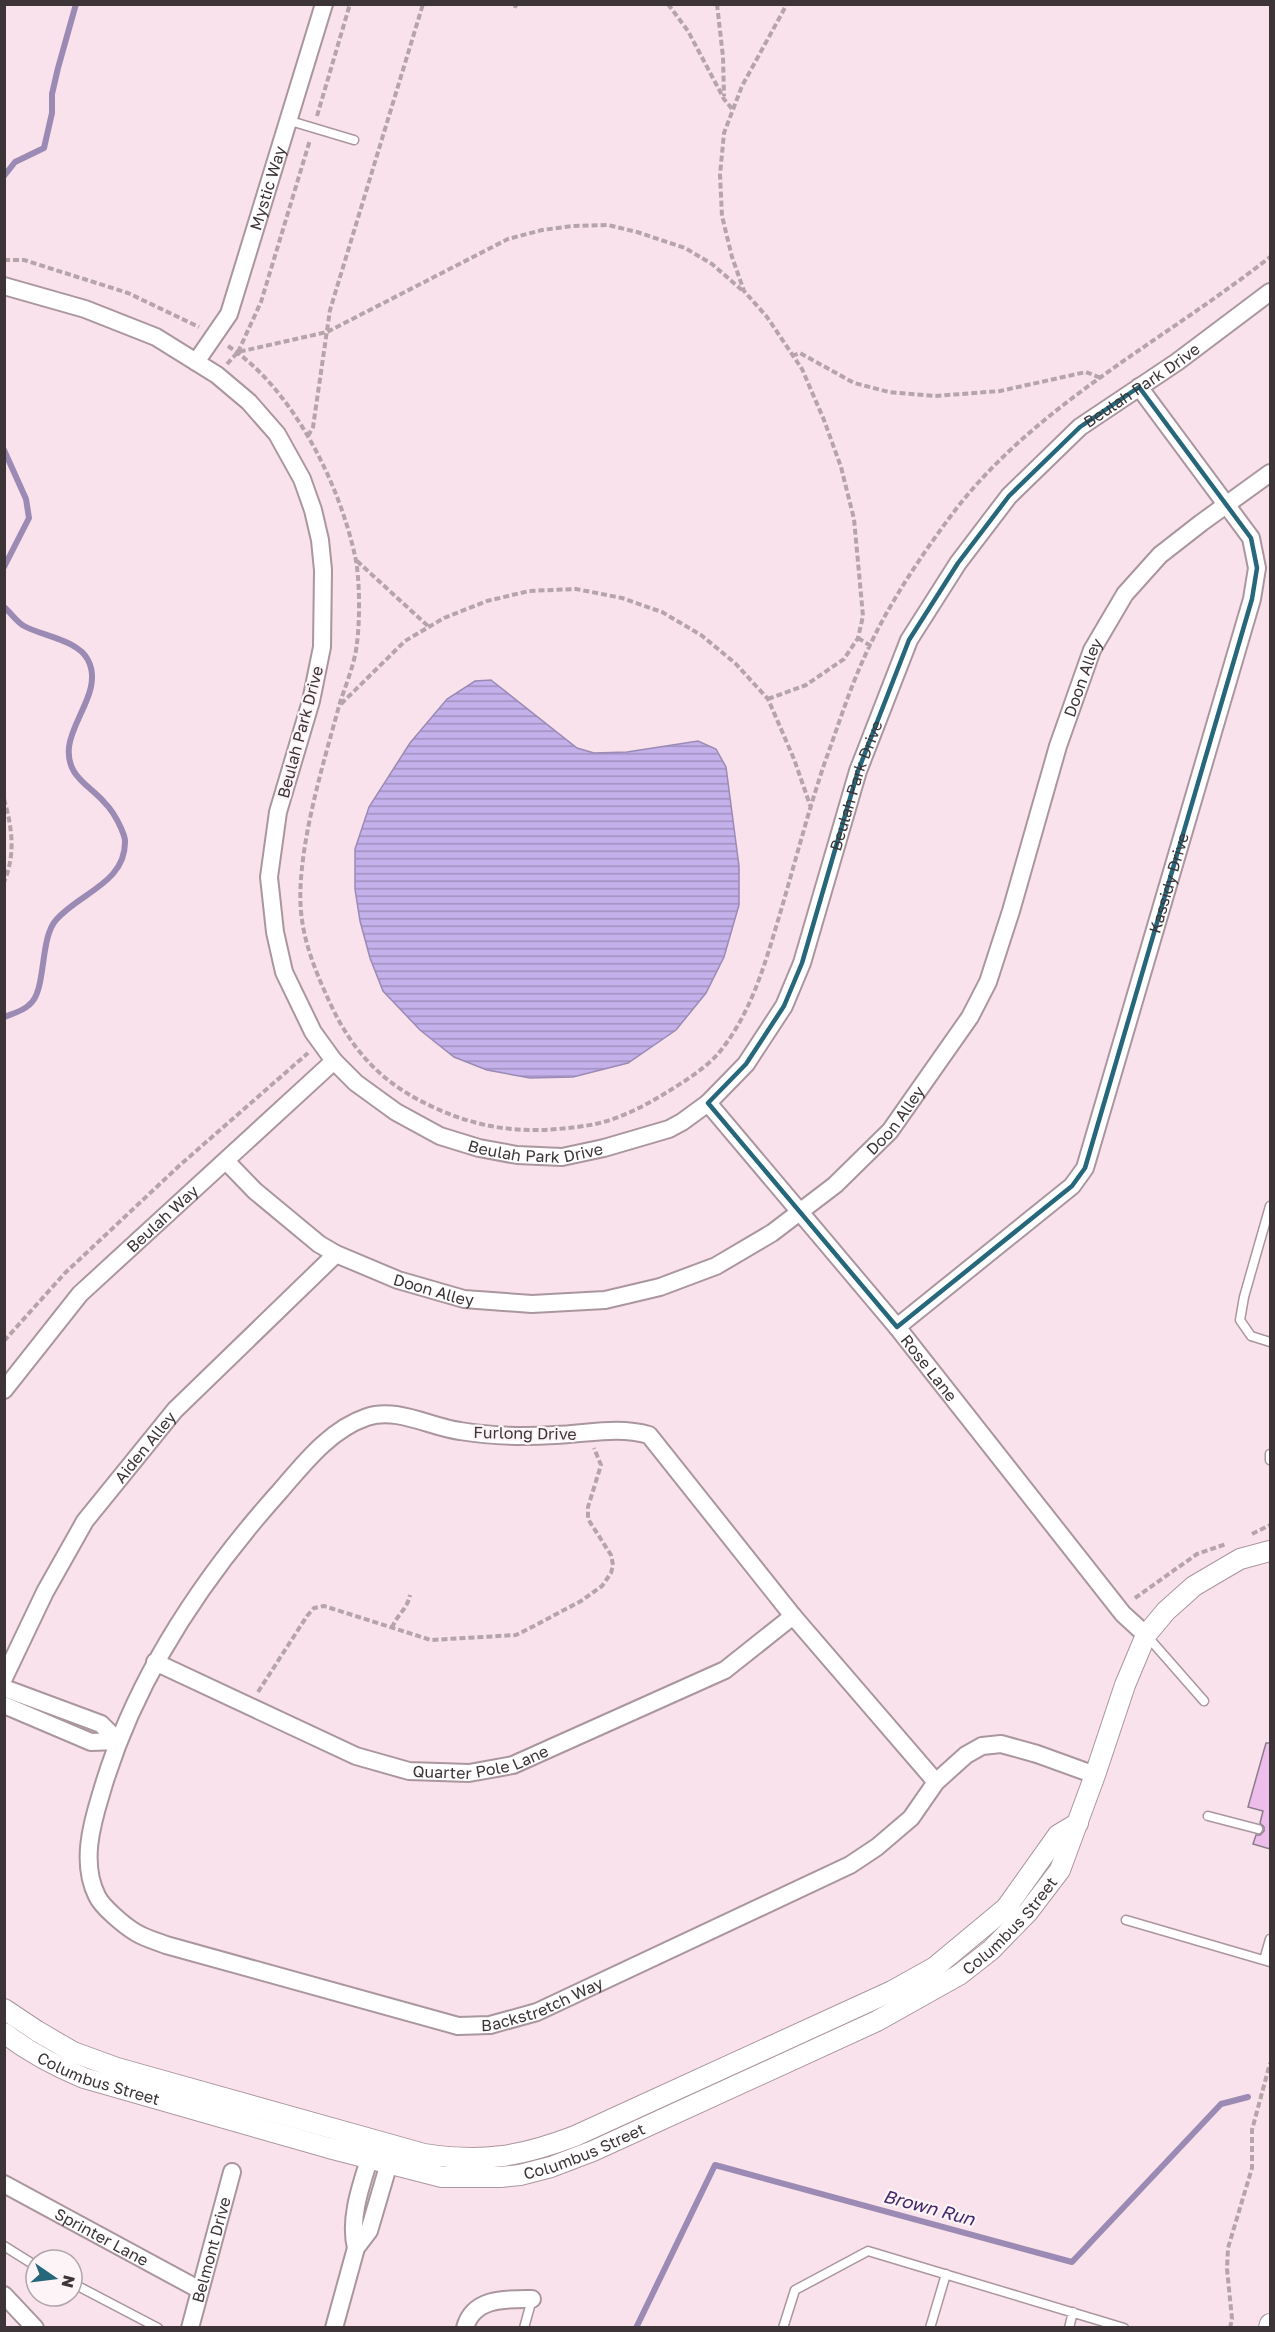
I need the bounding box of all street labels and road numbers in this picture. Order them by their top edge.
street label: Mystic Way [245,143,290,233]
street label: Beulah Park Drive [1080,339,1203,432]
street label: Doon Alley [1059,634,1107,720]
street label: Beulah Park Drive [273,664,327,800]
street label: Beulah Park Drive [825,718,887,853]
street label: Kassidy Drive [1144,830,1193,936]
street label: Doon Alley [862,1082,929,1159]
street label: Beulah Park Drive [466,1135,605,1167]
street label: Beulah Way [122,1181,202,1256]
street label: Doon Alley [391,1269,475,1310]
street label: Rose Lane [897,1330,962,1405]
street label: Aiden Alley [110,1407,180,1487]
street label: Furlong Drive [473,1422,577,1444]
street label: Quarter Pole Lane [412,1740,551,1783]
street label: Columbus Street [958,1873,1061,1979]
street label: Backstretch Way [481,1972,606,2035]
street label: Columbus Street [34,2047,162,2109]
street label: Columbus Street [521,2119,648,2184]
street label: Belmont Drive [187,2195,235,2305]
street label: Sprinter Lane [51,2203,152,2270]

